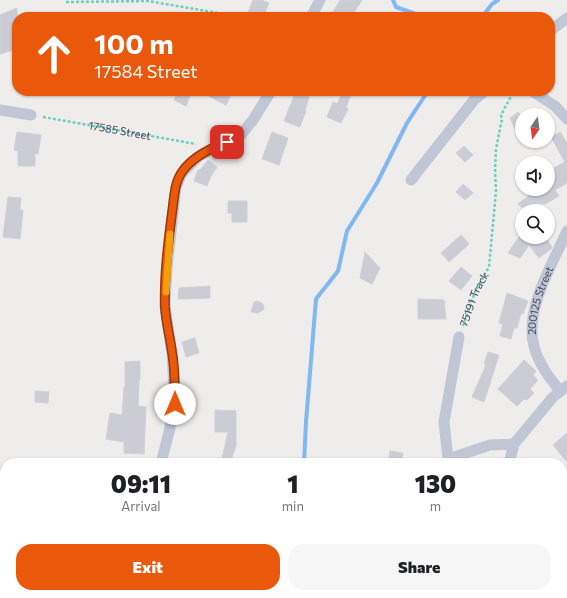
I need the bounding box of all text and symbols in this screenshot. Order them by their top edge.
text: 100 m [94,26,174,60]
icon: ahead [28,28,80,80]
text: 17584 Street [94,60,198,82]
north arrow [515,108,555,148]
map controls [515,108,555,244]
street label: 17585 Street [88,118,153,142]
pin [210,125,244,159]
icon: arrive [216,131,238,153]
button: sound [515,156,555,196]
button: search [515,204,555,244]
street label: 200125 Street [525,264,556,335]
street label: 75191 Track [456,269,491,328]
position arrow [154,383,196,425]
text: 09:11 [111,469,171,498]
text: 1 [287,469,298,498]
text: 130 [415,469,456,498]
text: Arrival [121,498,161,514]
text: min [282,498,304,514]
text: m [430,498,441,514]
button: Exit [16,544,280,590]
button: Share [288,544,551,590]

